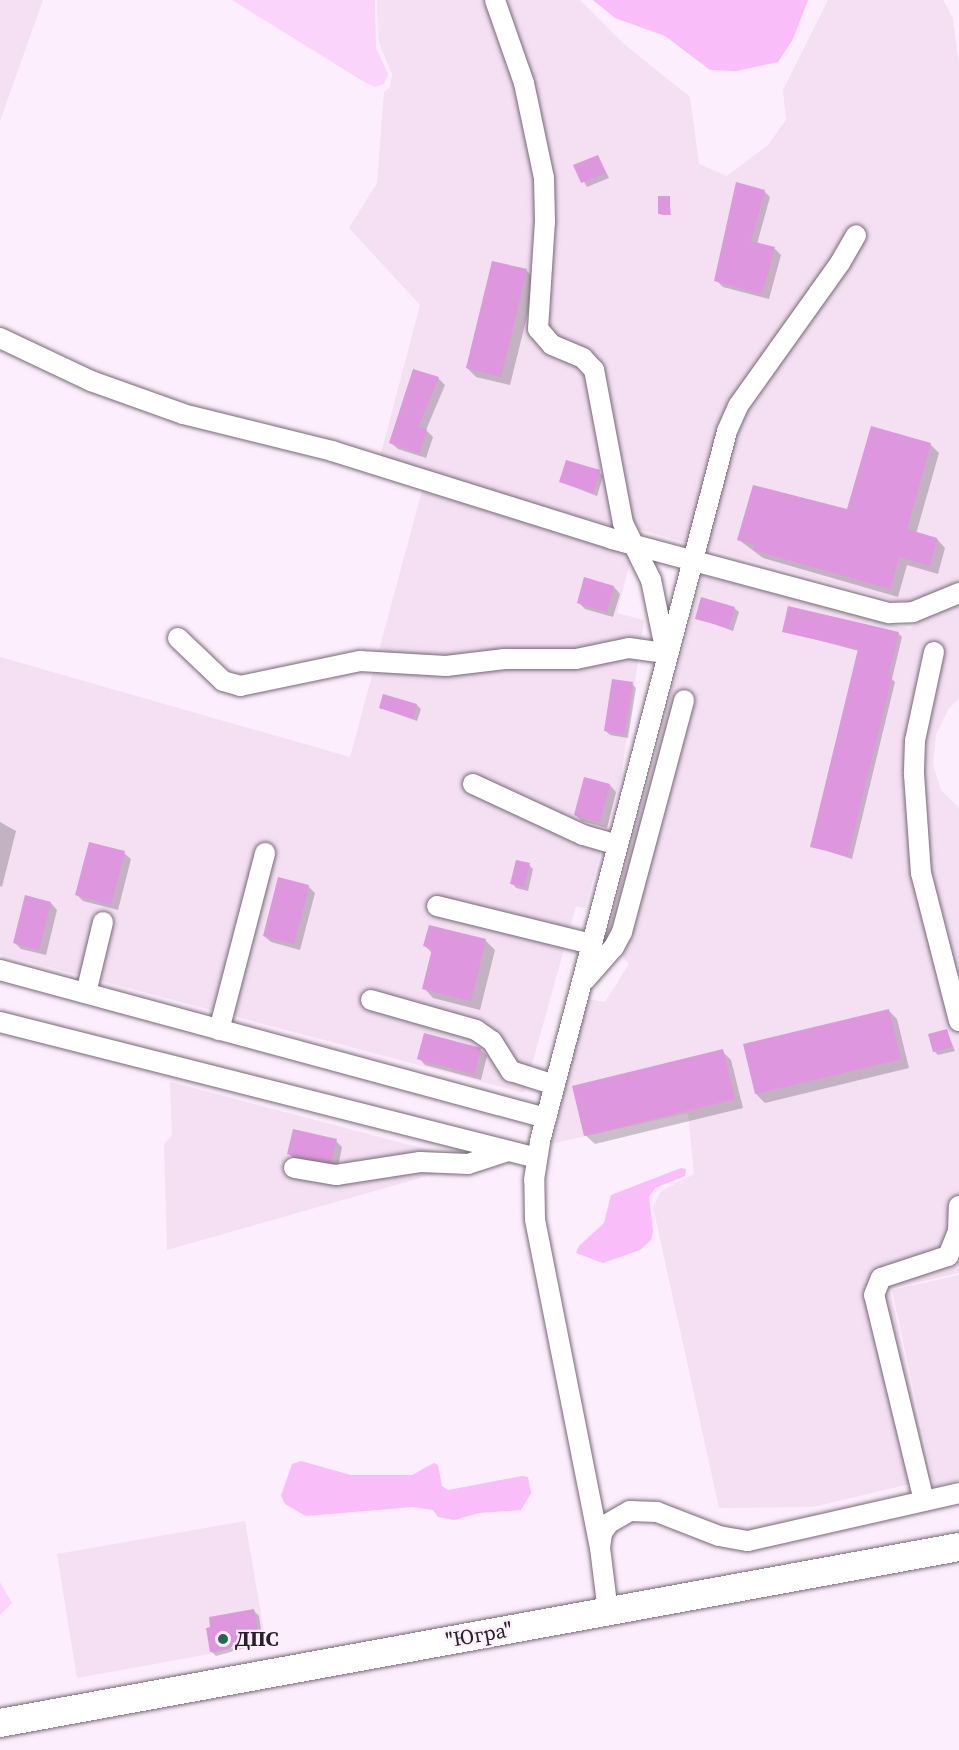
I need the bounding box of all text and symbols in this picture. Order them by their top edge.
street label: "Югра" [444,1617,514,1653]
place label: ДПС [235,1626,279,1652]
marker: ДПС [216,1632,230,1646]

